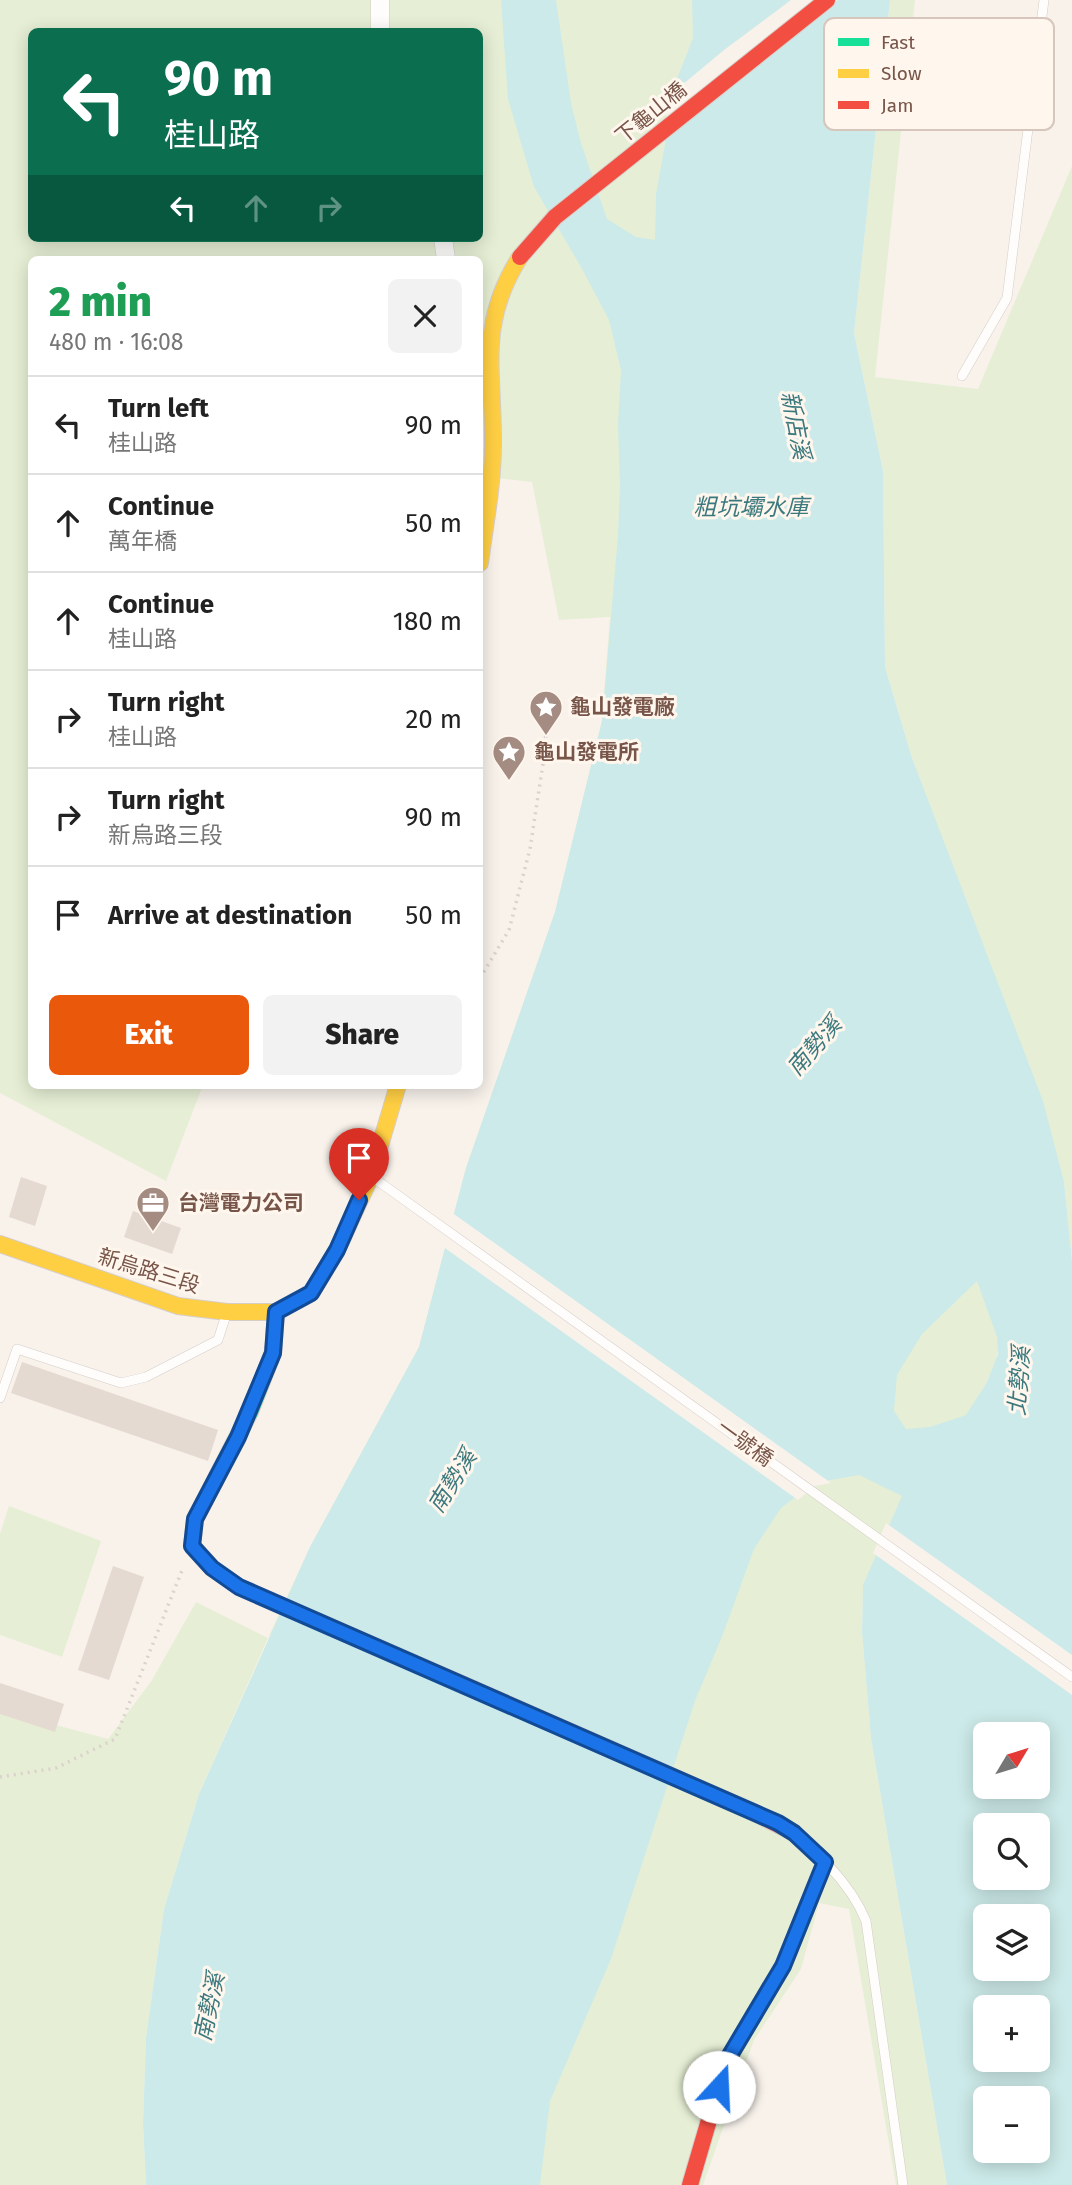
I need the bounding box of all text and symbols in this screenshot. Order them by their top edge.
legend [824,18,1054,130]
text: Fast [881,31,915,54]
text: 90 m [164,49,273,108]
icon: left [49,56,140,147]
text: Slow [881,62,922,85]
street label: 下龜山橋 [610,76,692,150]
text: Jam [881,94,913,117]
text: 桂山路 [164,116,260,154]
icon: left [164,189,202,227]
icon: ahead [237,189,275,227]
icon: right [310,189,348,227]
text: 2 min [49,277,152,327]
button: close [388,279,462,353]
text: 480 m · 16:08 [49,328,184,356]
water label: 新店溪 [776,388,817,464]
text: Turn left [108,393,209,424]
icon: left [49,406,87,444]
text: 90 m [405,410,462,441]
text: 桂山路 [108,429,177,457]
text: Continue [108,491,214,522]
water label: 粗坑壩水庫 [694,493,813,521]
icon: ahead [49,504,87,542]
text: 50 m [405,508,462,539]
text: 萬年橋 [108,527,177,555]
text: Continue [108,589,214,620]
icon: ahead [49,602,87,640]
text: 180 m [393,606,462,637]
text: 桂山路 [108,625,177,653]
text: Turn right [108,687,225,718]
place icon: 龜山發電廠 [527,688,565,737]
place label: 龜山發電廠 [570,694,675,720]
icon: right [49,700,87,738]
text: 20 m [405,704,462,735]
text: 桂山路 [108,723,177,751]
place icon: 龜山發電所 [490,733,528,782]
place label: 龜山發電所 [534,739,639,765]
text: Turn right [108,785,225,816]
icon: right [49,798,87,836]
text: 90 m [405,802,462,833]
text: 新烏路三段 [108,821,223,849]
icon: arrive [49,896,87,934]
text: Arrive at destination [108,900,352,931]
text: 50 m [405,900,462,931]
button: Exit [49,995,249,1075]
button: Share [263,995,462,1075]
water label: 南勢溪 [781,1009,849,1081]
pin [329,1128,389,1200]
icon: arrive [340,1139,378,1177]
office icon: 台灣電力公司 [134,1184,172,1233]
place label: 台灣電力公司 [178,1190,304,1216]
street label: 新烏路三段 [95,1243,203,1299]
water label: 北勢溪 [1003,1343,1036,1416]
street label: 一號橋 [712,1414,778,1472]
water label: 南勢溪 [422,1442,484,1518]
north arrow [973,1722,1050,1799]
map controls [973,1722,1050,2163]
button: search [973,1813,1050,1890]
button: layers [973,1904,1050,1981]
water label: 南勢溪 [188,1967,230,2044]
button: + [973,1995,1050,2072]
position arrow [682,2050,756,2124]
button: − [973,2086,1050,2163]

